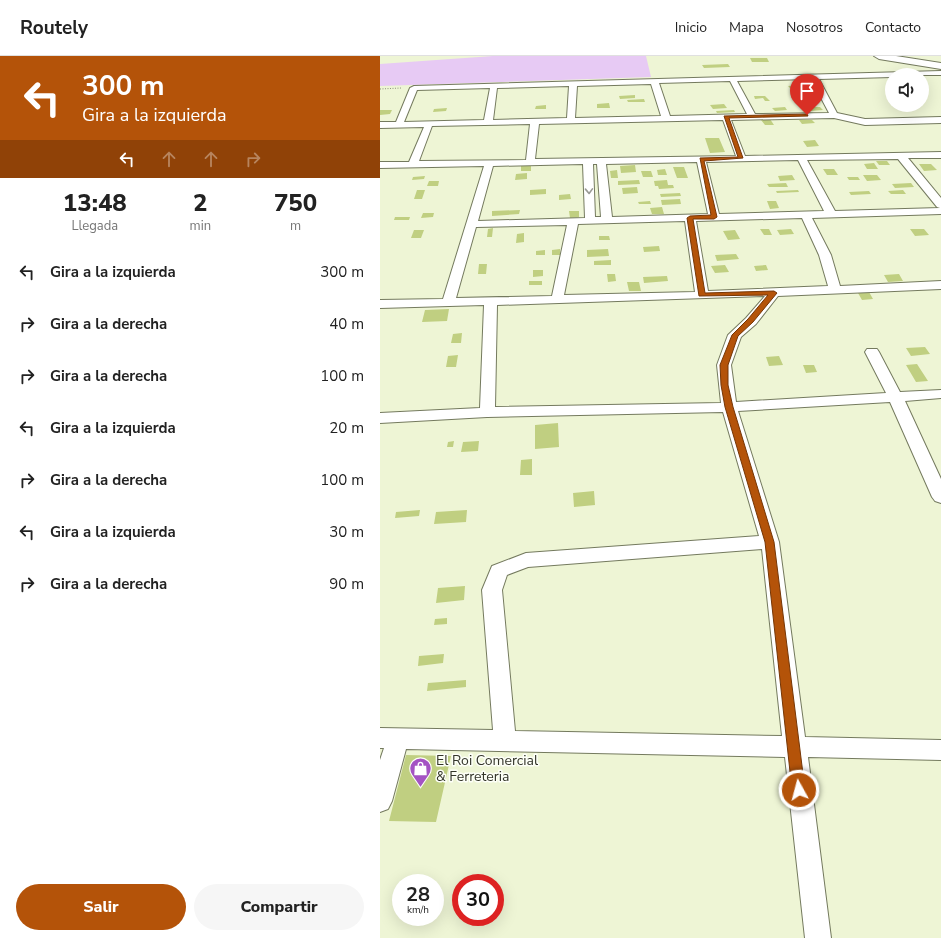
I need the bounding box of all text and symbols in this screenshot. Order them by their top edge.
text: Routely [20,15,88,41]
text: Inicio [675,18,707,37]
text: Mapa [729,18,764,37]
text: Nosotros [786,18,843,37]
text: Contacto [865,18,921,37]
text: 300 m [82,67,165,105]
map controls [885,68,929,112]
button: sound [885,68,929,112]
icon: left [16,72,68,124]
pin [790,74,824,115]
icon: arrive [796,80,818,102]
text: Gira a la izquierda [82,103,226,127]
icon: left [116,148,138,170]
icon: ahead [158,148,180,170]
icon: ahead [200,148,222,170]
icon: right [242,148,264,170]
text: 13:48 [63,187,127,219]
text: 2 [193,187,208,219]
text: 750 [274,187,317,219]
one-way arrow [585,188,593,194]
text: Llegada [71,217,118,235]
text: min [190,217,211,235]
text: m [290,217,301,235]
icon: left [16,261,38,283]
text: Gira a la izquierda [50,262,176,282]
text: 300 m [320,262,364,282]
icon: right [16,313,38,335]
text: Gira a la derecha [50,314,167,334]
text: 40 m [329,314,364,334]
icon: right [16,365,38,387]
text: Gira a la derecha [50,366,167,386]
text: 100 m [320,366,364,386]
icon: left [16,417,38,439]
text: Gira a la izquierda [50,418,176,438]
text: 20 m [329,418,364,438]
icon: right [16,469,38,491]
text: Gira a la derecha [50,470,167,490]
text: 100 m [320,470,364,490]
icon: left [16,521,38,543]
text: Gira a la izquierda [50,522,176,542]
text: 30 m [329,522,364,542]
icon: right [16,573,38,595]
text: Gira a la derecha [50,574,167,594]
text: 90 m [329,574,364,594]
place label: El Roi Comercial & Ferreteria [436,751,539,786]
shop icon: El Roi Comercial & Ferreteria [408,755,434,788]
position arrow [778,769,820,811]
speed limit sign: 30 [452,874,504,926]
text: 28 [406,881,430,908]
button: Salir [16,884,186,930]
button: Compartir [194,884,364,930]
text: km/h [407,903,429,917]

